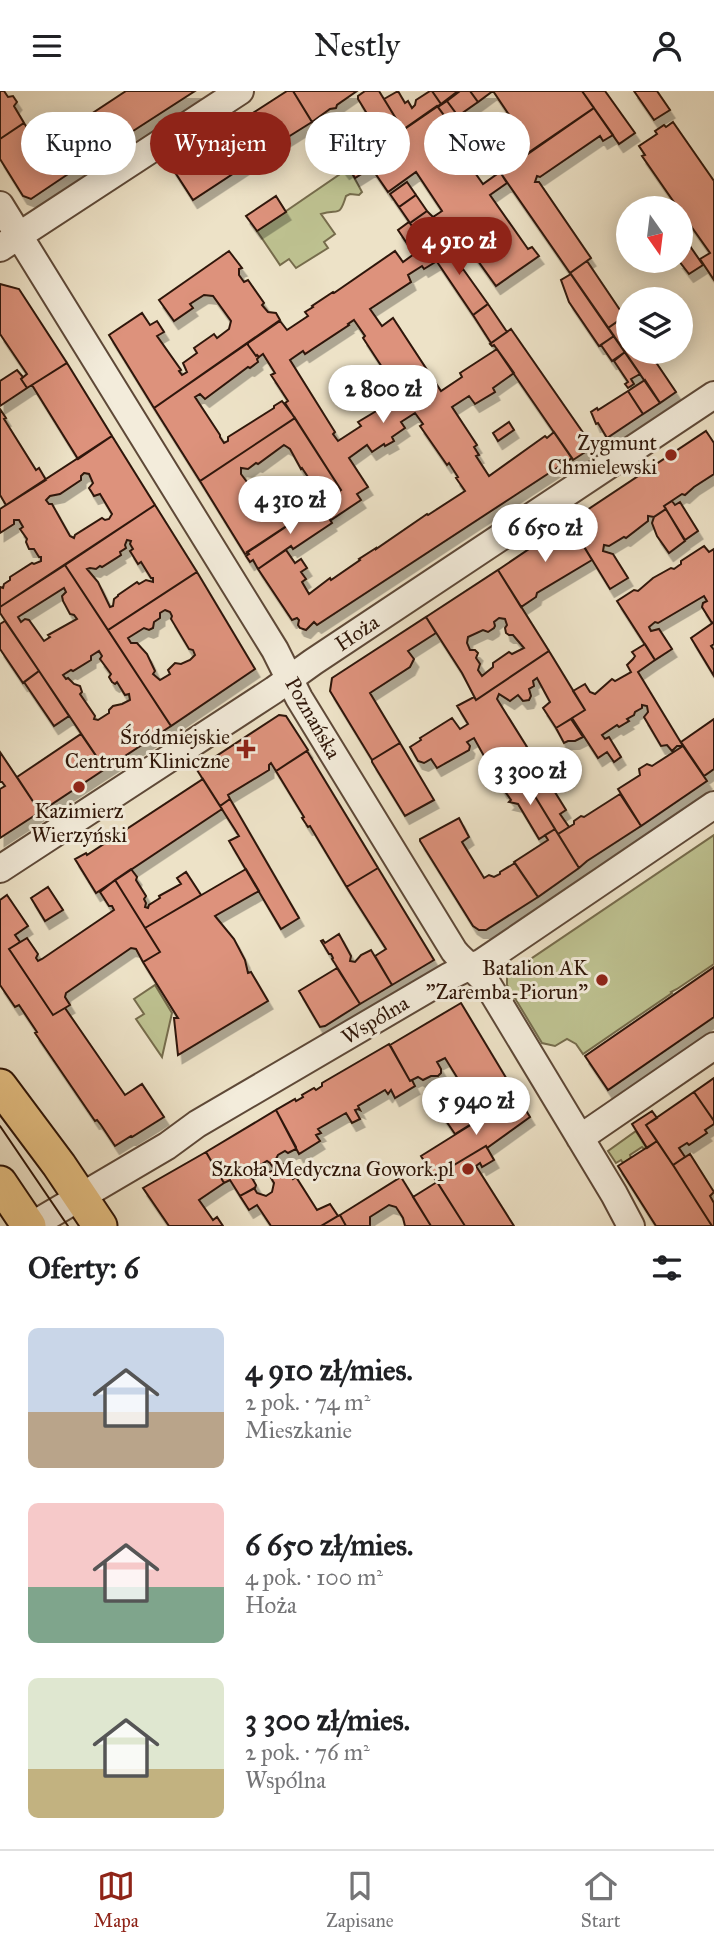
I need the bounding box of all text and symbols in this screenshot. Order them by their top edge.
text: Nestly [314,26,400,65]
icon: menu [28,27,66,65]
icon: person [648,27,686,65]
chip: Kupno [21,112,136,175]
chip: Wynajem [150,112,291,175]
chip: Filtry [305,112,410,175]
chip: Nowe [424,112,530,175]
north arrow [616,196,693,273]
map controls [616,196,693,364]
pin: 4 910 zł [387,218,531,277]
text: 4 910 zł [422,226,496,254]
button: layers [616,287,693,364]
pin: 2 800 zł [311,365,455,425]
text: 2 800 zł [344,374,422,402]
place label: Zygmunt Chmielewski [548,430,658,480]
marker: Zygmunt Chmielewski [663,447,679,463]
pin: 4 310 zł [218,477,362,536]
text: 4 310 zł [254,485,326,513]
pin: 6 650 zł [473,505,617,564]
text: 6 650 zł [508,513,582,541]
street label: Hoża [330,609,384,657]
street label: Poznańska [279,673,347,763]
place label: Śródmiejskie Centrum Kliniczne [65,723,230,774]
marker: Śródmiejskie Centrum Kliniczne [236,739,256,759]
pin: 3 300 zł [458,747,602,807]
text: 3 300 zł [494,756,566,784]
marker: Kazimierz Wierzyński [71,779,87,795]
place label: Kazimierz Wierzyński [31,798,127,848]
place label: Batalion AK "Zaremba-Piorun" [426,955,589,1005]
marker: Batalion AK "Zaremba-Piorun" [594,972,610,988]
street label: Wspólna [337,990,413,1050]
pin: 5 940 zł [404,1077,548,1137]
text: 5 940 zł [438,1086,514,1114]
place label: Szkoła Medyczna Gowork.pl [211,1156,454,1182]
marker: Szkoła Medyczna Gowork.pl [460,1161,476,1177]
icon: filters [648,1249,686,1287]
text: Oferty: 6 [28,1250,139,1286]
text: 4 910 zł/mies. [245,1352,413,1388]
icon: home [84,1356,168,1440]
text: 2 pok. · 74 m² [245,1388,370,1416]
text: Mieszkanie [245,1416,352,1444]
text: 6 650 zł/mies. [245,1527,413,1563]
icon: home [84,1531,168,1615]
text: 4 pok. · 100 m² [245,1563,383,1591]
text: Hoża [245,1591,297,1619]
text: 3 300 zł/mies. [245,1702,410,1738]
icon: home [84,1706,168,1790]
text: 2 pok. · 76 m² [245,1738,370,1766]
text: Wspólna [245,1766,326,1794]
tab: Mapa [94,1867,139,1932]
tab: Zapisane [326,1867,394,1932]
tab: Start [581,1867,620,1932]

